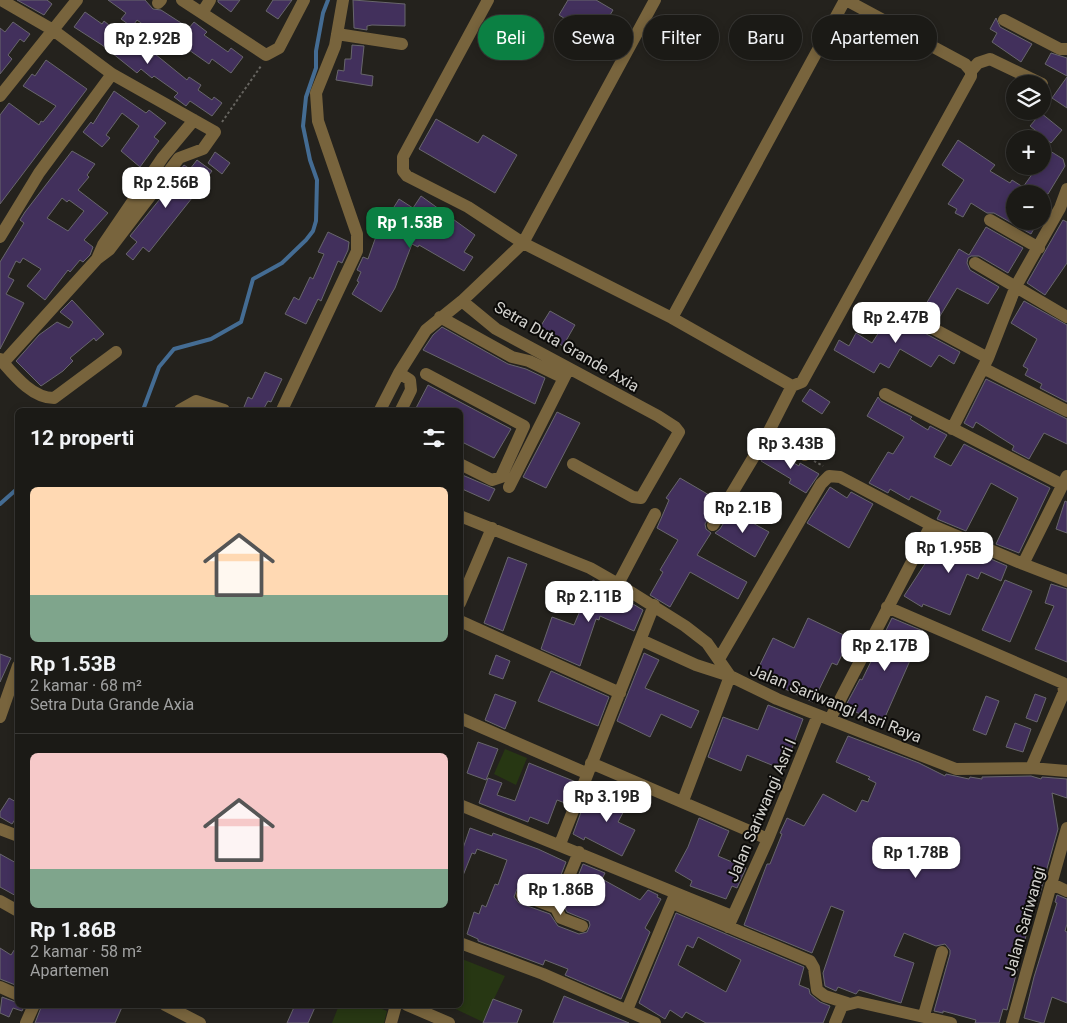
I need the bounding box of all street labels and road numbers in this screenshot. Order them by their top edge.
street label: Setra Duta Grande Axia [491,297,643,396]
street label: Jalan Sariwangi Asri Raya [747,660,924,747]
street label: Jalan Sariwangi Asri I [723,736,800,884]
street label: Jalan Sariwangi [1000,864,1049,978]

